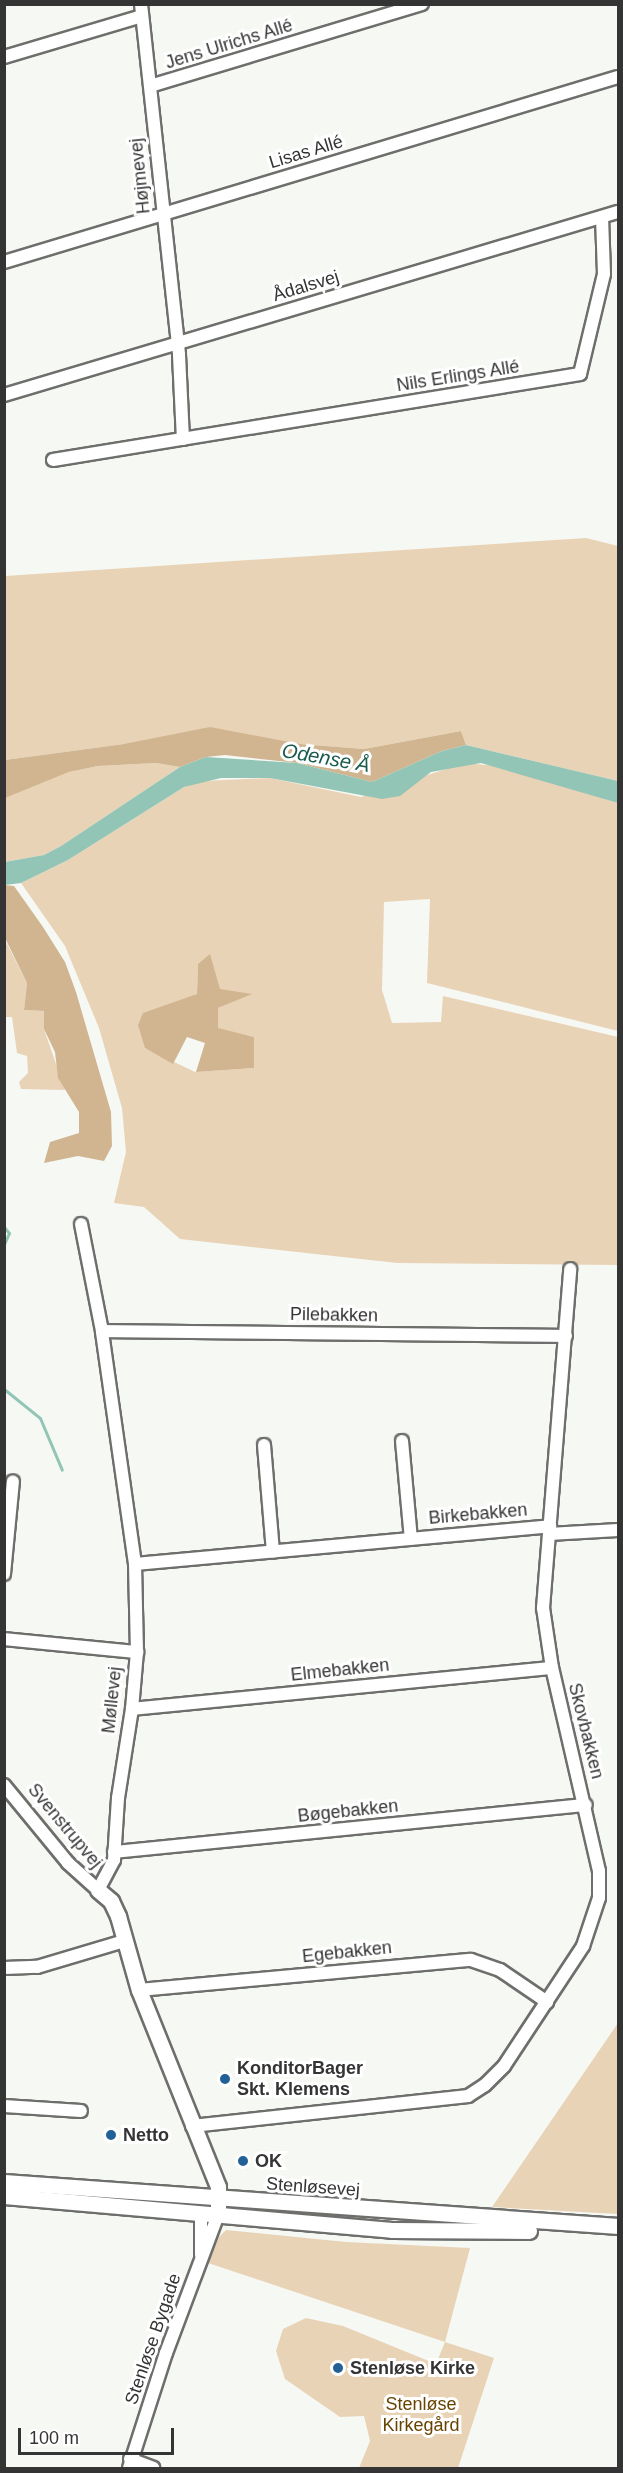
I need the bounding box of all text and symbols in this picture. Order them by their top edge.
street label: Jens Ulrichs Allé [162,14,296,74]
street label: Lisas Allé [266,130,346,174]
street label: Højmevej [125,137,155,215]
street label: Ådalsvej [270,266,342,306]
street label: Nils Erlings Allé [395,356,521,396]
water label: Odense Å [280,738,372,778]
street label: Pilebakken [290,1303,378,1327]
street label: Birkebakken [428,1499,528,1529]
street label: Elmebakken [290,1654,390,1686]
street label: Møllevej [98,1666,126,1734]
street label: Skovbakken [564,1681,608,1781]
street label: Svenstrupvej [23,1779,107,1873]
street label: Bøgebakken [297,1795,399,1827]
street label: Egebakken [301,1937,393,1967]
place label: KonditorBager Skt. Klemens [237,2058,363,2100]
marker: KonditorBager Skt. Klemens [218,2072,232,2086]
place label: Netto [123,2124,169,2146]
marker: Netto [104,2128,118,2142]
place label: OK [255,2150,282,2172]
marker: OK [236,2154,250,2168]
street label: Stenløsevej [265,2173,361,2201]
street label: Stenløse Bygade [120,2271,186,2407]
place label: Stenløse Kirke [350,2357,475,2379]
marker: Stenløse Kirke [331,2361,345,2375]
park label: Stenløse Kirkegård [382,2394,460,2436]
scale bar [21,2416,177,2454]
text: 100 m [29,2428,79,2448]

